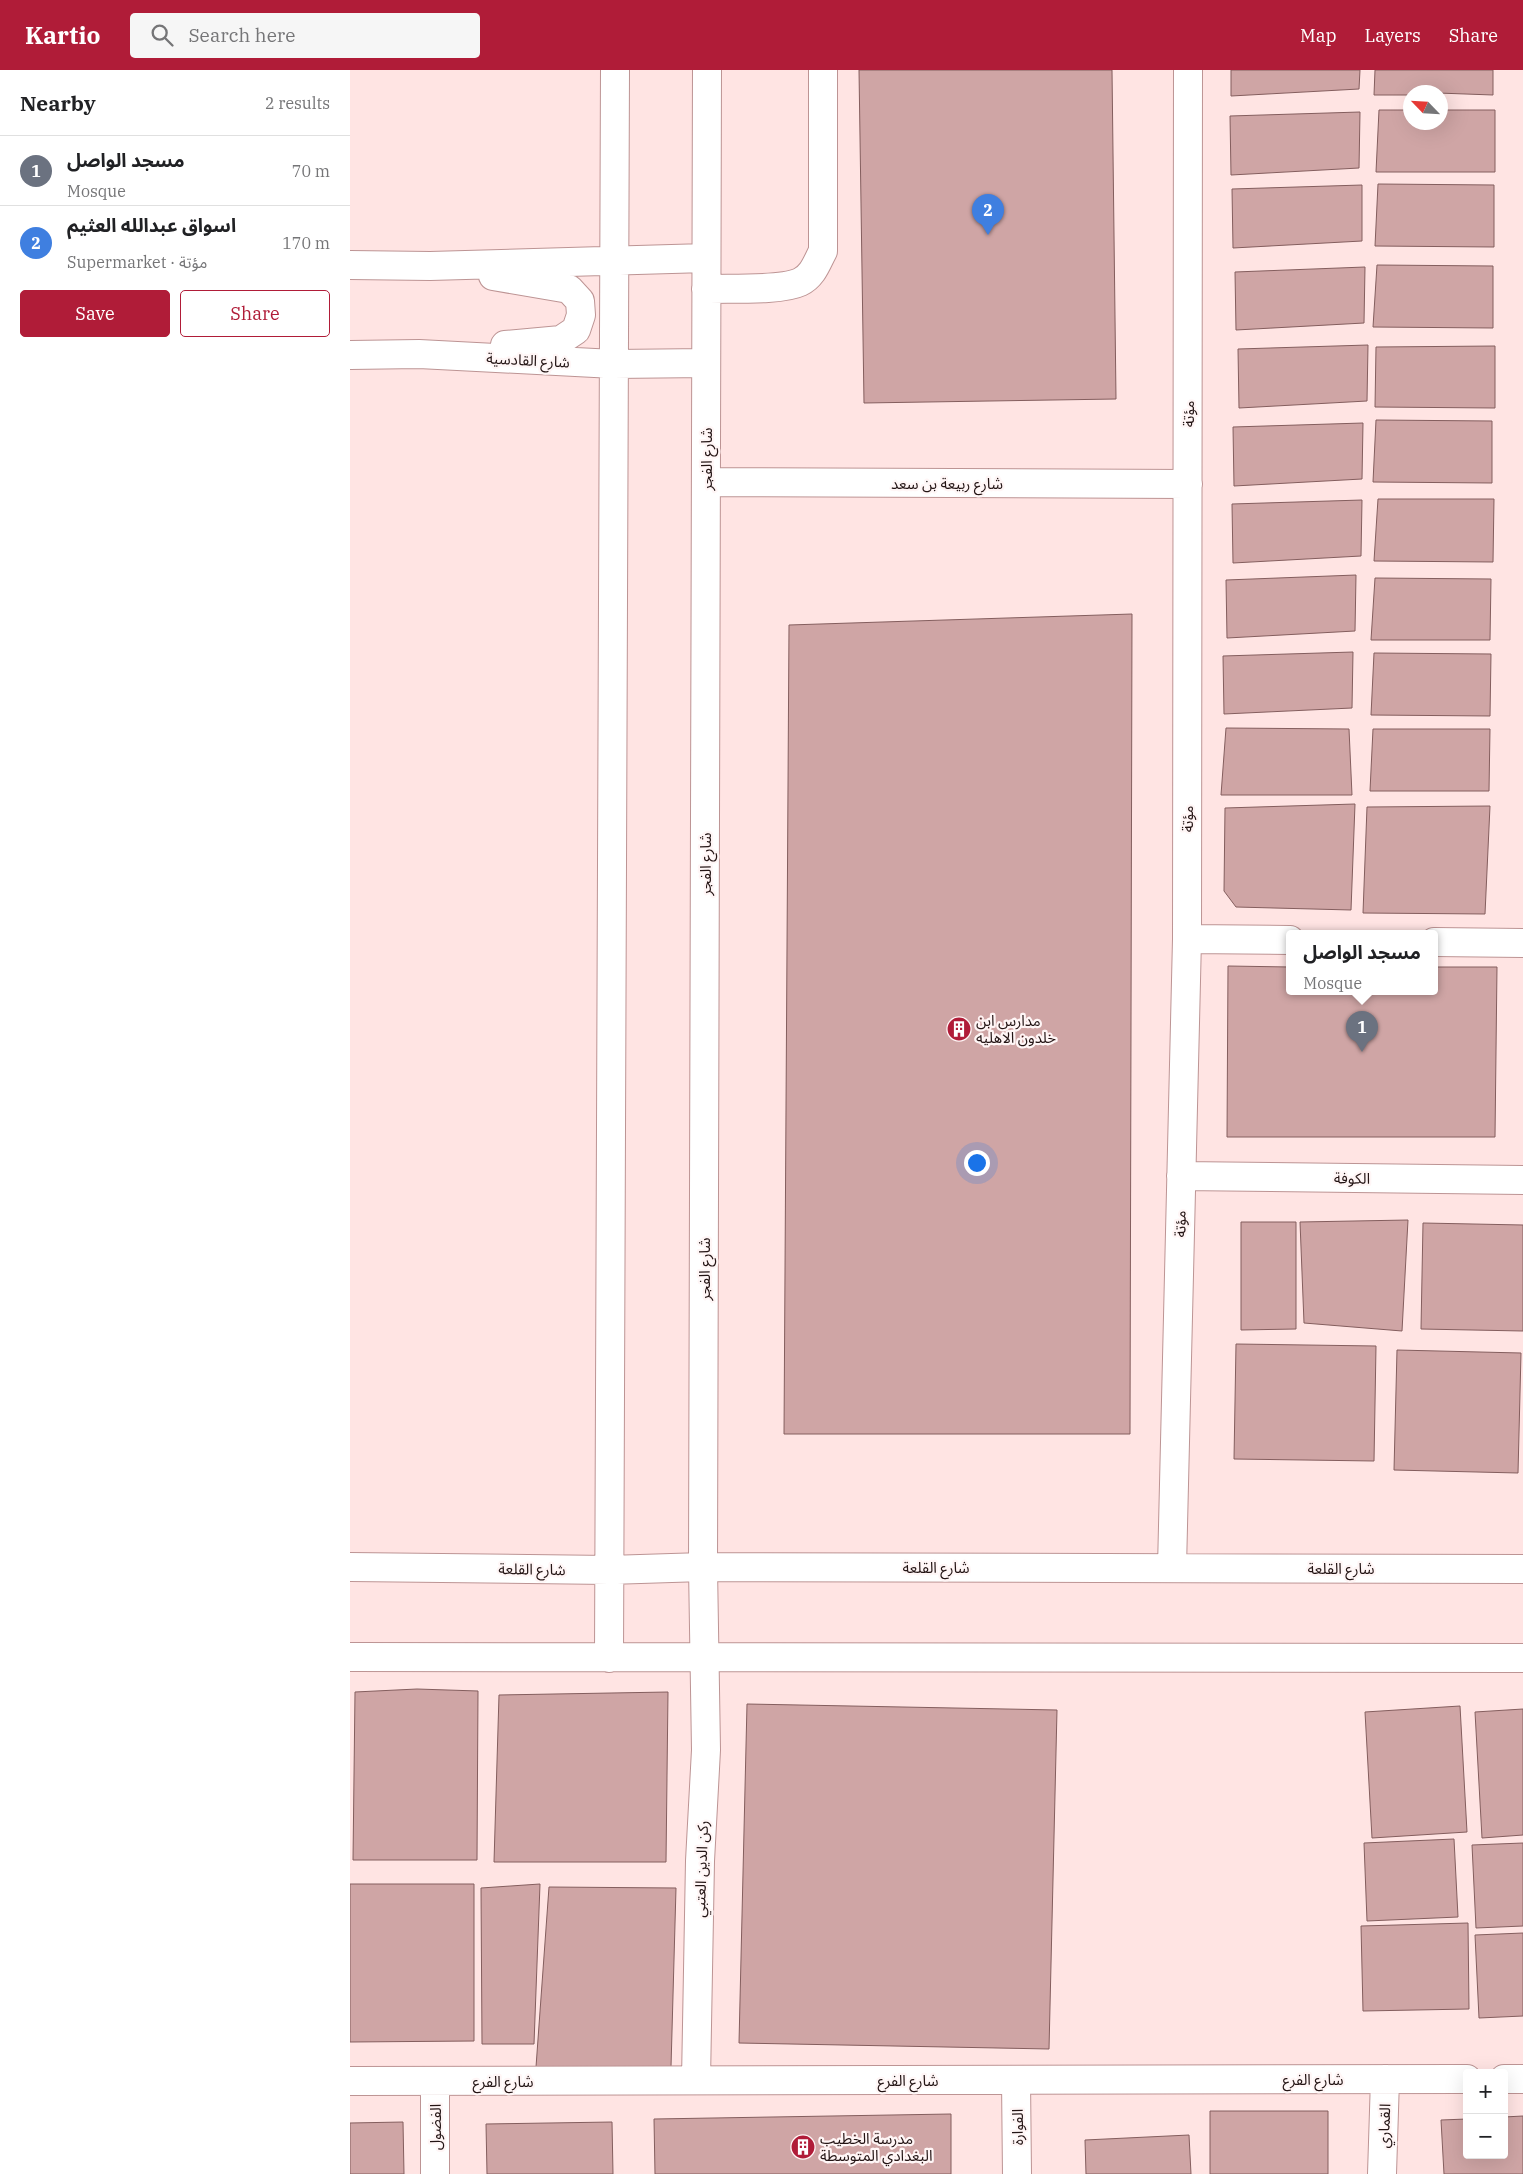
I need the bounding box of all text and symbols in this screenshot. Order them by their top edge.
search box [130,13,480,58]
text: Kartio [25,19,100,51]
icon: search [148,21,176,49]
text: Search here [188,23,295,47]
text: Map [1300,24,1337,47]
text: Layers [1365,24,1421,47]
text: Share [1449,24,1498,47]
north arrow [1403,85,1448,130]
text: Nearby [20,89,96,117]
text: 2 results [265,93,330,113]
text: مسجد الواصل [67,148,185,172]
text: 1 [31,161,41,181]
text: 70 m [292,161,330,181]
text: Mosque [67,181,126,201]
pin: 2 [972,194,1004,235]
text: اسواق عبدالله العثيم [67,213,236,237]
text: 2 [31,233,41,253]
text: 170 m [282,233,330,253]
text: Supermarket · مؤتة [67,252,207,272]
button: Save [20,290,170,337]
button: Share [180,290,330,337]
street label: شارع القادسية [486,348,571,375]
street label: مؤتة [1179,401,1198,427]
street label: شارع الفجر [697,427,719,492]
street label: شارع ربيعة بن سعد [891,474,1003,496]
street label: مؤتة [1178,806,1197,832]
street label: شارع الفجر [696,832,718,897]
popup [1286,930,1438,995]
text: مسجد الواصل [1303,940,1421,964]
text: Mosque [1303,973,1362,993]
place label: مدارس ابن خلدون الاهليه [976,1011,1056,1047]
pin: 1 [1346,1011,1378,1052]
building icon: مدارس ابن خلدون الاهليه [946,1016,972,1042]
your location [964,1150,990,1176]
street label: الكوفة [1334,1168,1370,1188]
street label: مؤتة [1170,1210,1190,1238]
street label: شارع الفجر [695,1237,717,1302]
street label: شارع القلعة [902,1558,970,1580]
street label: شارع القلعة [498,1559,566,1582]
street label: شارع القلعة [1307,1559,1375,1581]
street label: ركن الدين العتبي [690,1820,715,1918]
map controls [1463,2069,1508,2159]
button: + [1463,2069,1508,2114]
street label: شارع الفرع [1282,2070,1344,2092]
street label: شارع الفرع [877,2071,939,2093]
street label: شارع الفرع [472,2072,534,2094]
street label: القماري [1374,2103,1397,2149]
street label: الفضول [426,2104,445,2150]
street label: الفوارة [1008,2109,1027,2145]
button: − [1463,2114,1508,2159]
place label: مدرسة الخطيب البغدادي المتوسطة [820,2129,933,2167]
building icon: مدرسة الخطيب البغدادي المتوسطة [790,2134,816,2160]

